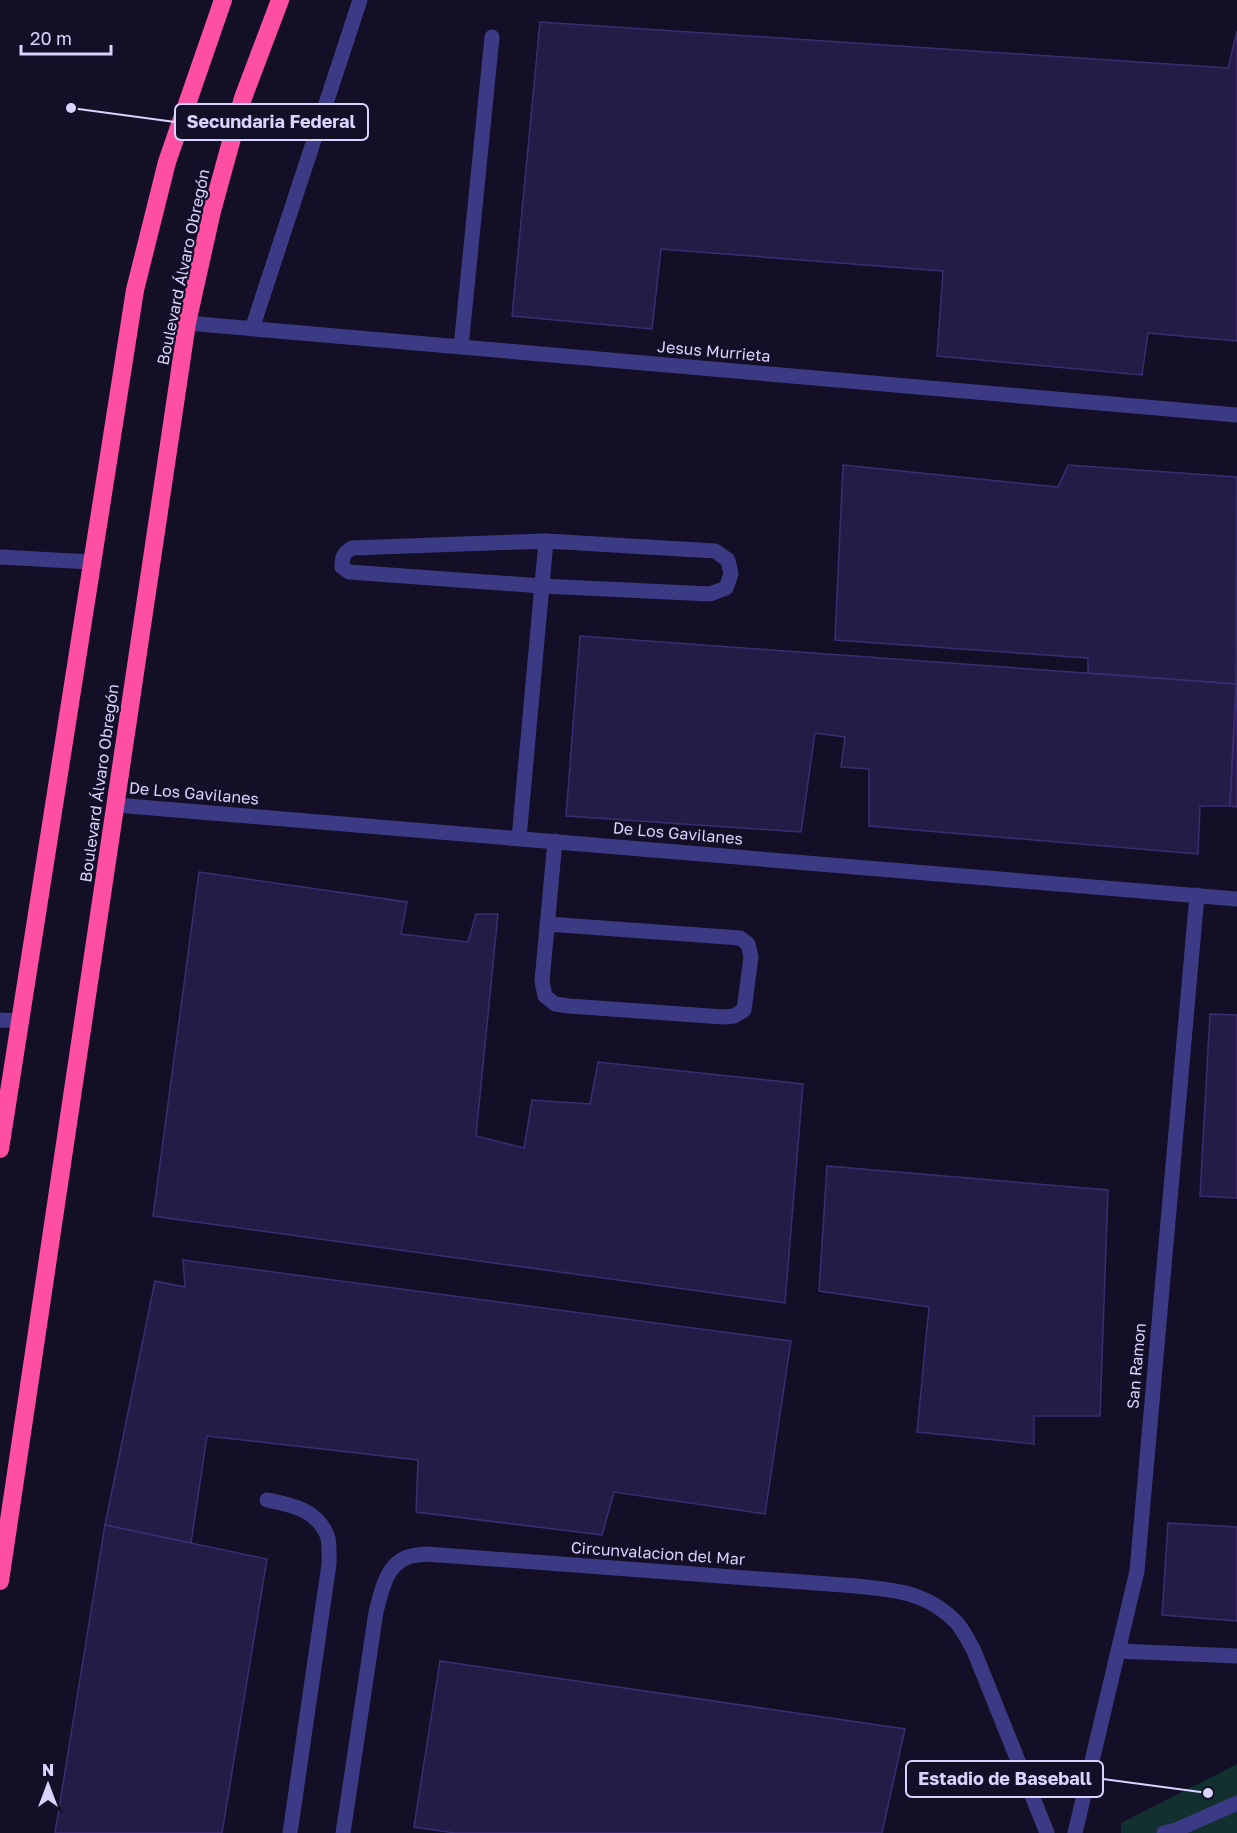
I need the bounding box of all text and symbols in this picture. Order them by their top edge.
scale bar [21,18,111,56]
text: 20 m [30,27,72,49]
callout: Secundaria Federal [175,104,368,140]
text: Secundaria Federal [186,110,356,132]
street label: Boulevard Álvaro Obregón [152,167,214,367]
street label: Jesus Murrieta [656,336,772,366]
street label: Boulevard Álvaro Obregón [75,683,123,883]
street label: De Los Gavilanes [128,777,260,809]
street label: De Los Gavilanes [612,817,744,849]
street label: San Ramon [1122,1322,1150,1410]
street label: Circunvalacion del Mar [570,1537,746,1569]
north arrow [18,1755,78,1815]
text: N [42,1760,54,1780]
callout: Estadio de Baseball [906,1761,1103,1797]
text: Estadio de Baseball [918,1767,1092,1789]

